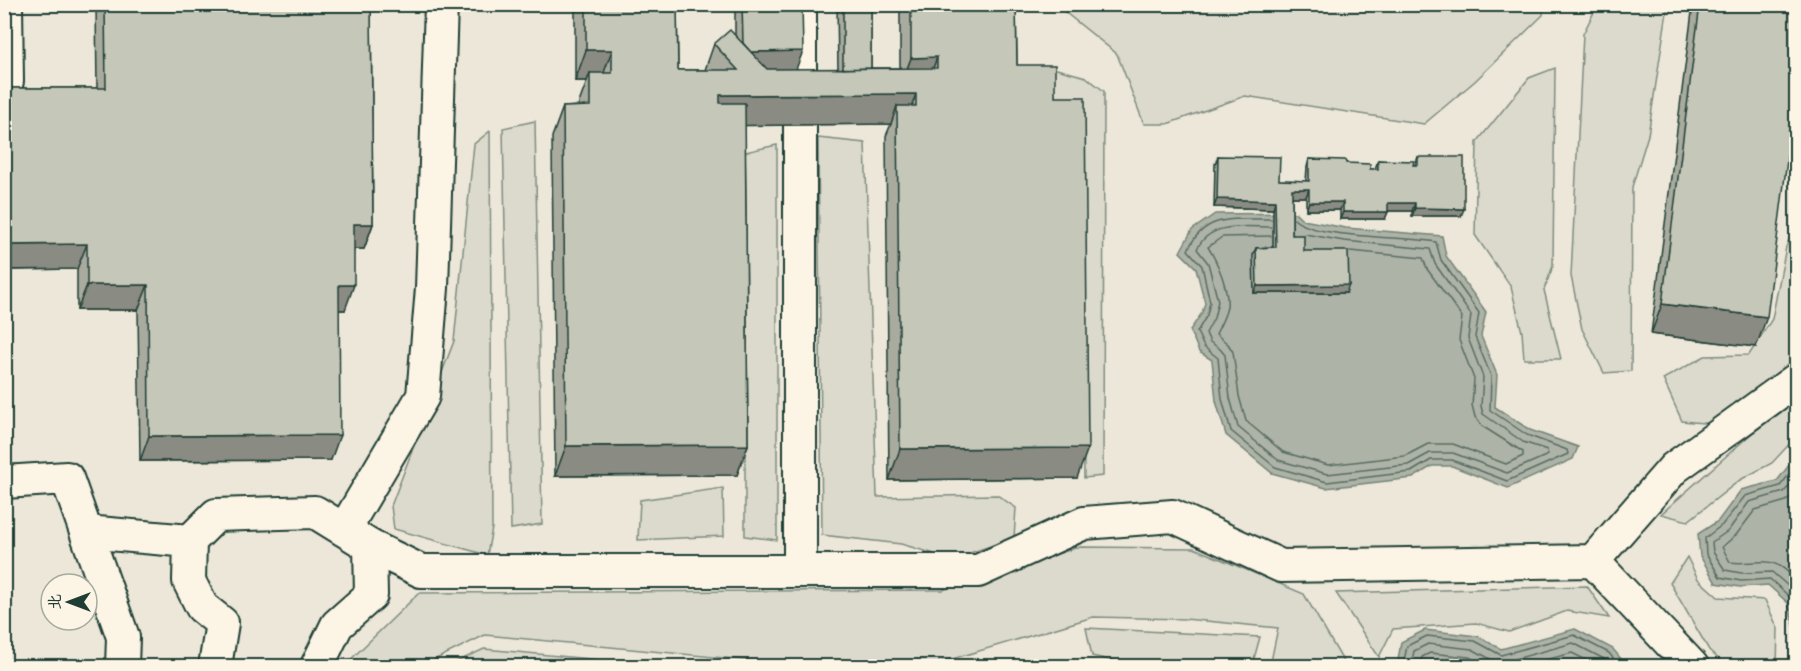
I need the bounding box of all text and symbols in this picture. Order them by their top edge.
north arrow [39,572,99,632]
text: 北 [45,594,64,610]

